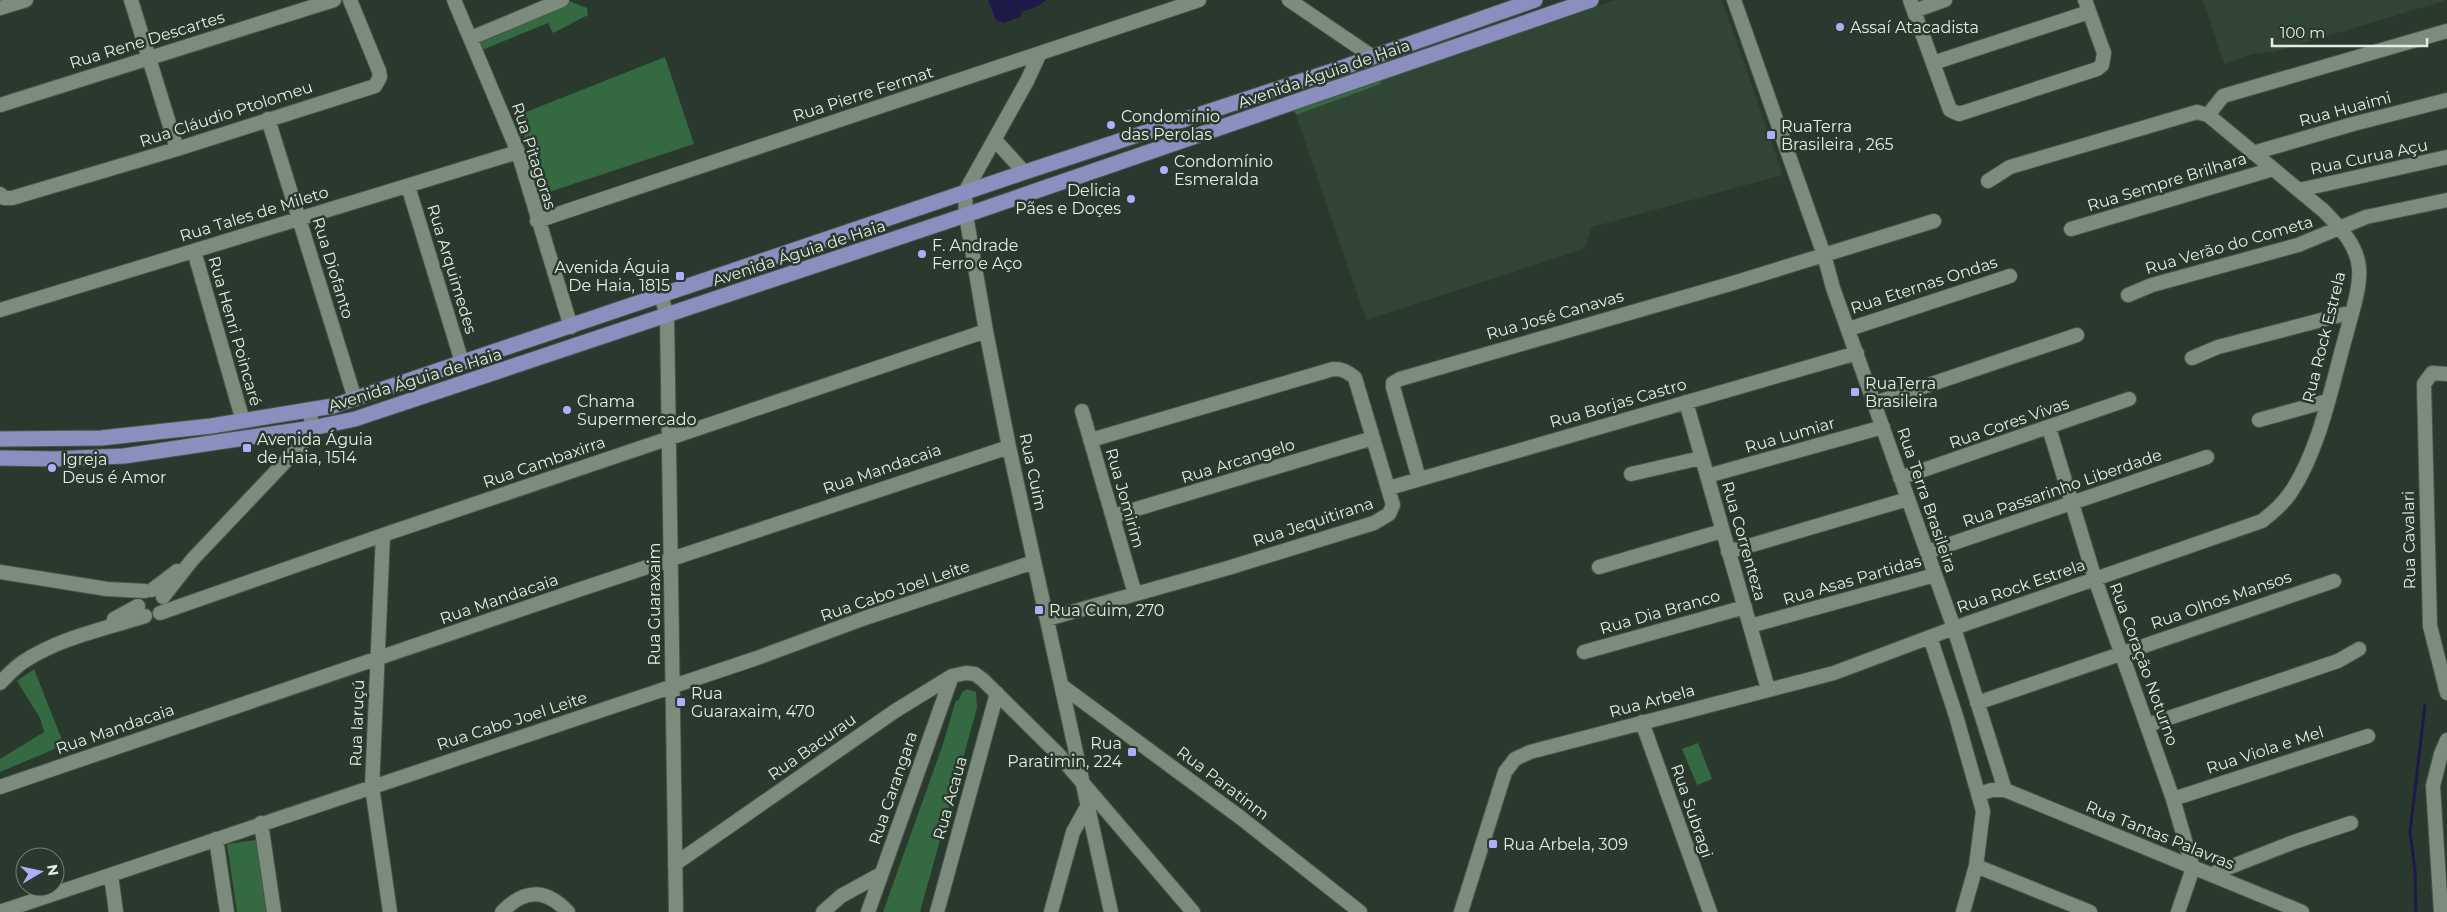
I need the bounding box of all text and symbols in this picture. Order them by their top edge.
street label: Rua Rene Descartes [67,7,227,73]
scale bar [2272,15,2427,47]
place label: Assaí Atacadista [1850,18,1979,37]
marker: Assaí Atacadista [1834,21,1846,33]
text: 100 m [2280,23,2325,42]
street label: Avenida Águia de Haia [1235,36,1413,112]
street label: Rua Pierre Fermat [790,62,936,126]
street label: Rua Cláudio Ptolomeu [137,77,315,151]
street label: Rua Huaimi [2297,88,2393,130]
street label: Rua Pitagoras [508,100,560,212]
place label: Condomínio das Perolas [1121,107,1220,144]
place label: RuaTerra Brasileira , 265 [1781,117,1894,154]
marker: Condomínio das Perolas [1105,119,1117,131]
marker: RuaTerra Brasileira , 265 [1765,129,1777,141]
street label: Rua Curua Açu [2308,135,2430,179]
street label: Rua Sempre Brilhara [2085,149,2249,215]
place label: Condomínio Esmeralda [1174,152,1273,189]
marker: Condomínio Esmeralda [1158,164,1170,176]
place label: Delicia Pães e Doçes [1015,181,1121,218]
street label: Rua Tales de Mileto [177,182,331,246]
marker: Delicia Pães e Doçes [1125,193,1137,205]
street label: Rua Arquimedes [423,202,481,336]
street label: Rua Verão do Cometa [2143,212,2315,278]
street label: Rua Diofanto [309,215,357,321]
street label: Avenida Águia de Haia [710,216,888,290]
place label: F. Andrade Ferro e Aço [932,236,1022,273]
marker: F. Andrade Ferro e Aço [916,248,928,260]
street label: Rua Eternas Ondas [1848,252,2000,318]
street label: Rua Henri Poincaré [205,254,265,408]
place label: Avenida Águia De Haia, 1815 [554,258,670,295]
street label: Rua Rock Estrela [2298,269,2350,405]
marker: Avenida Águia De Haia, 1815 [674,270,686,282]
street label: Rua José Canavas [1484,286,1626,344]
street label: Avenida Águia de Haia [326,345,504,415]
street label: Rua Borjas Castro [1547,374,1689,432]
place label: RuaTerra Brasileira [1865,374,1938,411]
marker: RuaTerra Brasileira [1849,386,1861,398]
place label: Chama Supermercado [577,392,697,429]
street label: Rua Cores Vivas [1947,394,2072,452]
marker: Chama Supermercado [561,404,573,416]
street label: Rua Lumiar [1743,413,1837,457]
street label: Rua Terra Brasileira [1893,425,1961,575]
place label: Avenida Águia de Haia, 1514 [257,430,373,467]
street label: Rua Cuim [1015,431,1051,513]
street label: Rua Cambaxirra [480,432,608,492]
street label: Rua Arcangelo [1179,435,1297,487]
street label: Rua Mandacaia [820,440,944,498]
marker: Avenida Águia de Haia, 1514 [241,442,253,454]
street label: Rua Passarinho Liberdade [1960,445,2164,531]
street label: Rua Jomirim [1102,446,1148,550]
place label: Igreja Deus é Amor [62,450,166,487]
marker: Igreja Deus é Amor [46,462,58,474]
street label: Rua Correnteza [1718,479,1770,603]
street label: Rua Cavalari [2399,491,2419,589]
street label: Rua Jequitirana [1250,494,1376,550]
street label: Rua Guaraxaim [645,543,664,665]
street label: Rua Asas Partidas [1781,551,1923,609]
street label: Rua Rock Estrela [1954,555,2088,617]
street label: Rua Cabo Joel Leite [818,556,972,626]
street label: Rua Olhos Mansos [2148,567,2294,633]
street label: Rua Mandacaia [437,570,561,628]
street label: Rua Coração Noturno [2106,580,2182,748]
street label: Rua Dia Branco [1598,586,1722,638]
place label: Rua Cuim, 270 [1049,601,1164,620]
marker: Rua Cuim, 270 [1033,604,1045,616]
street label: Rua Iaruçú [346,679,368,767]
street label: Rua Arbela [1607,680,1697,722]
place label: Rua Guaraxaim, 470 [691,684,815,721]
street label: Rua Cabo Joel Leite [434,688,590,754]
marker: Rua Guaraxaim, 470 [675,696,687,708]
street label: Rua Mandacaia [53,700,177,758]
street label: Rua Bacurau [764,710,860,784]
street label: Rua Viola e Mel [2204,722,2326,778]
street label: Rua Carangara [865,729,921,847]
place label: Rua Paratimin, 224 [1007,734,1122,771]
street label: Rua Paratinm [1173,742,1273,824]
marker: Rua Paratimin, 224 [1126,746,1138,758]
street label: Rua Acaua [929,754,971,842]
street label: Rua Subragi [1667,762,1717,860]
street label: Rua Tantas Palavras [2083,797,2237,874]
place label: Rua Arbela, 309 [1503,835,1628,854]
marker: Rua Arbela, 309 [1487,838,1499,850]
north arrow [15,847,65,897]
text: N [43,863,63,877]

